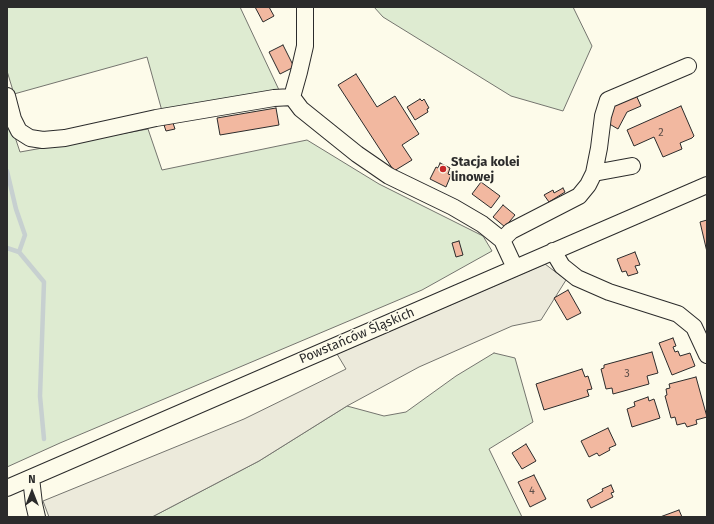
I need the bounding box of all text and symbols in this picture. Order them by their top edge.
house number: 2 [658,126,664,140]
place label: Stacja kolei linowej [451,154,520,185]
marker: Stacja kolei linowej [438,164,448,174]
street label: Powstańców Śląskich [297,305,417,367]
house number: 3 [624,367,630,381]
north arrow [12,472,52,512]
text: N [28,473,36,486]
house number: 4 [529,484,535,498]

